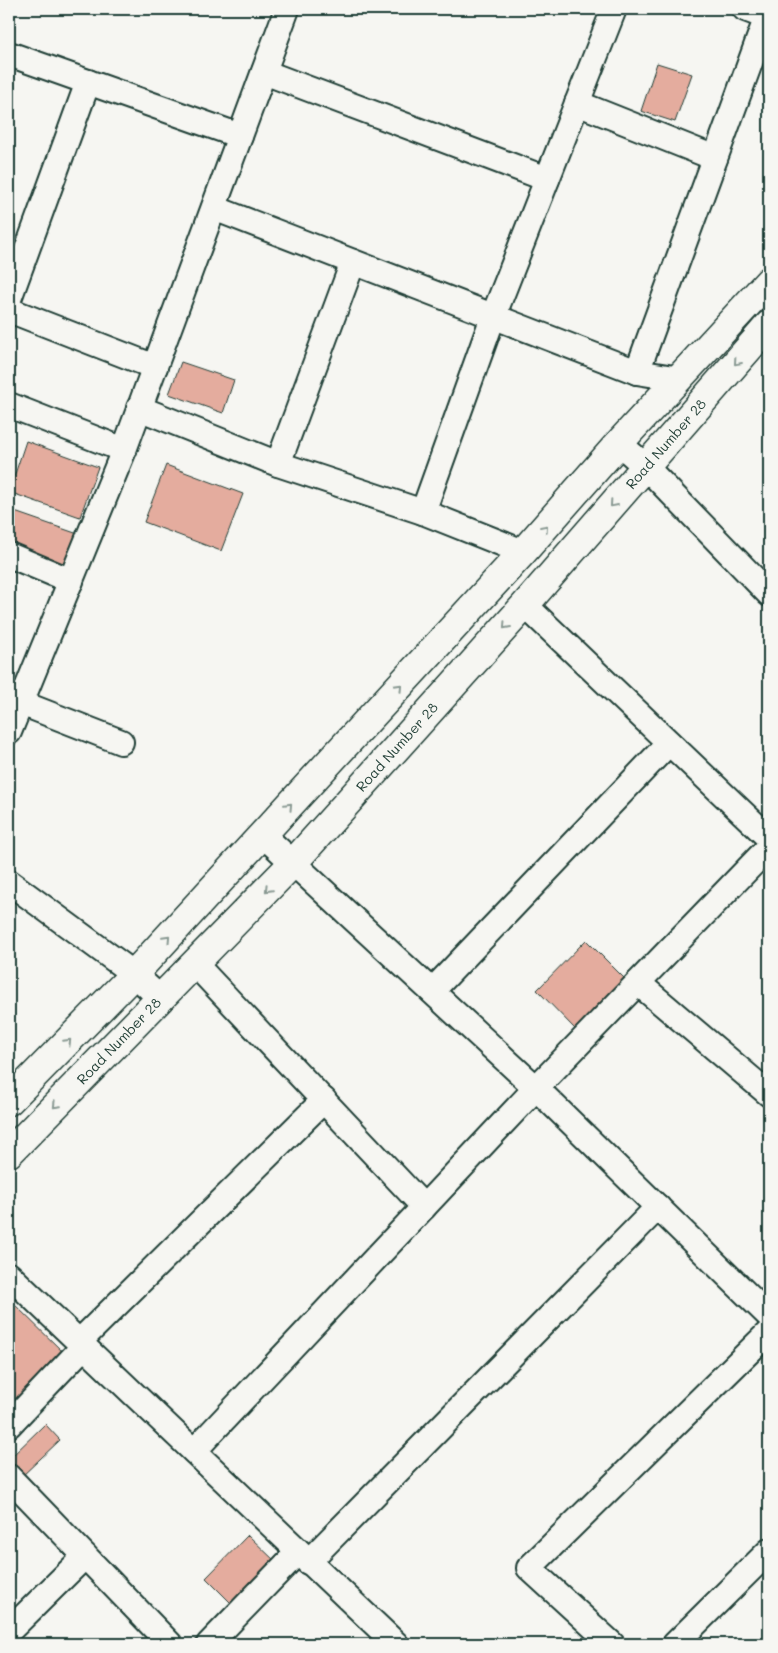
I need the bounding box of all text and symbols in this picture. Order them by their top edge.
one-way arrow [734,356,743,365]
street label: Road Number 28 [621,394,710,493]
one-way arrow [611,498,619,507]
one-way arrow [539,525,547,534]
one-way arrow [503,620,512,629]
one-way arrow [393,683,402,692]
street label: Road Number 28 [351,698,442,795]
one-way arrow [283,803,292,812]
one-way arrow [265,883,274,892]
one-way arrow [161,935,170,944]
street label: Road Number 28 [72,993,165,1088]
one-way arrow [62,1039,71,1048]
one-way arrow [53,1099,62,1108]

